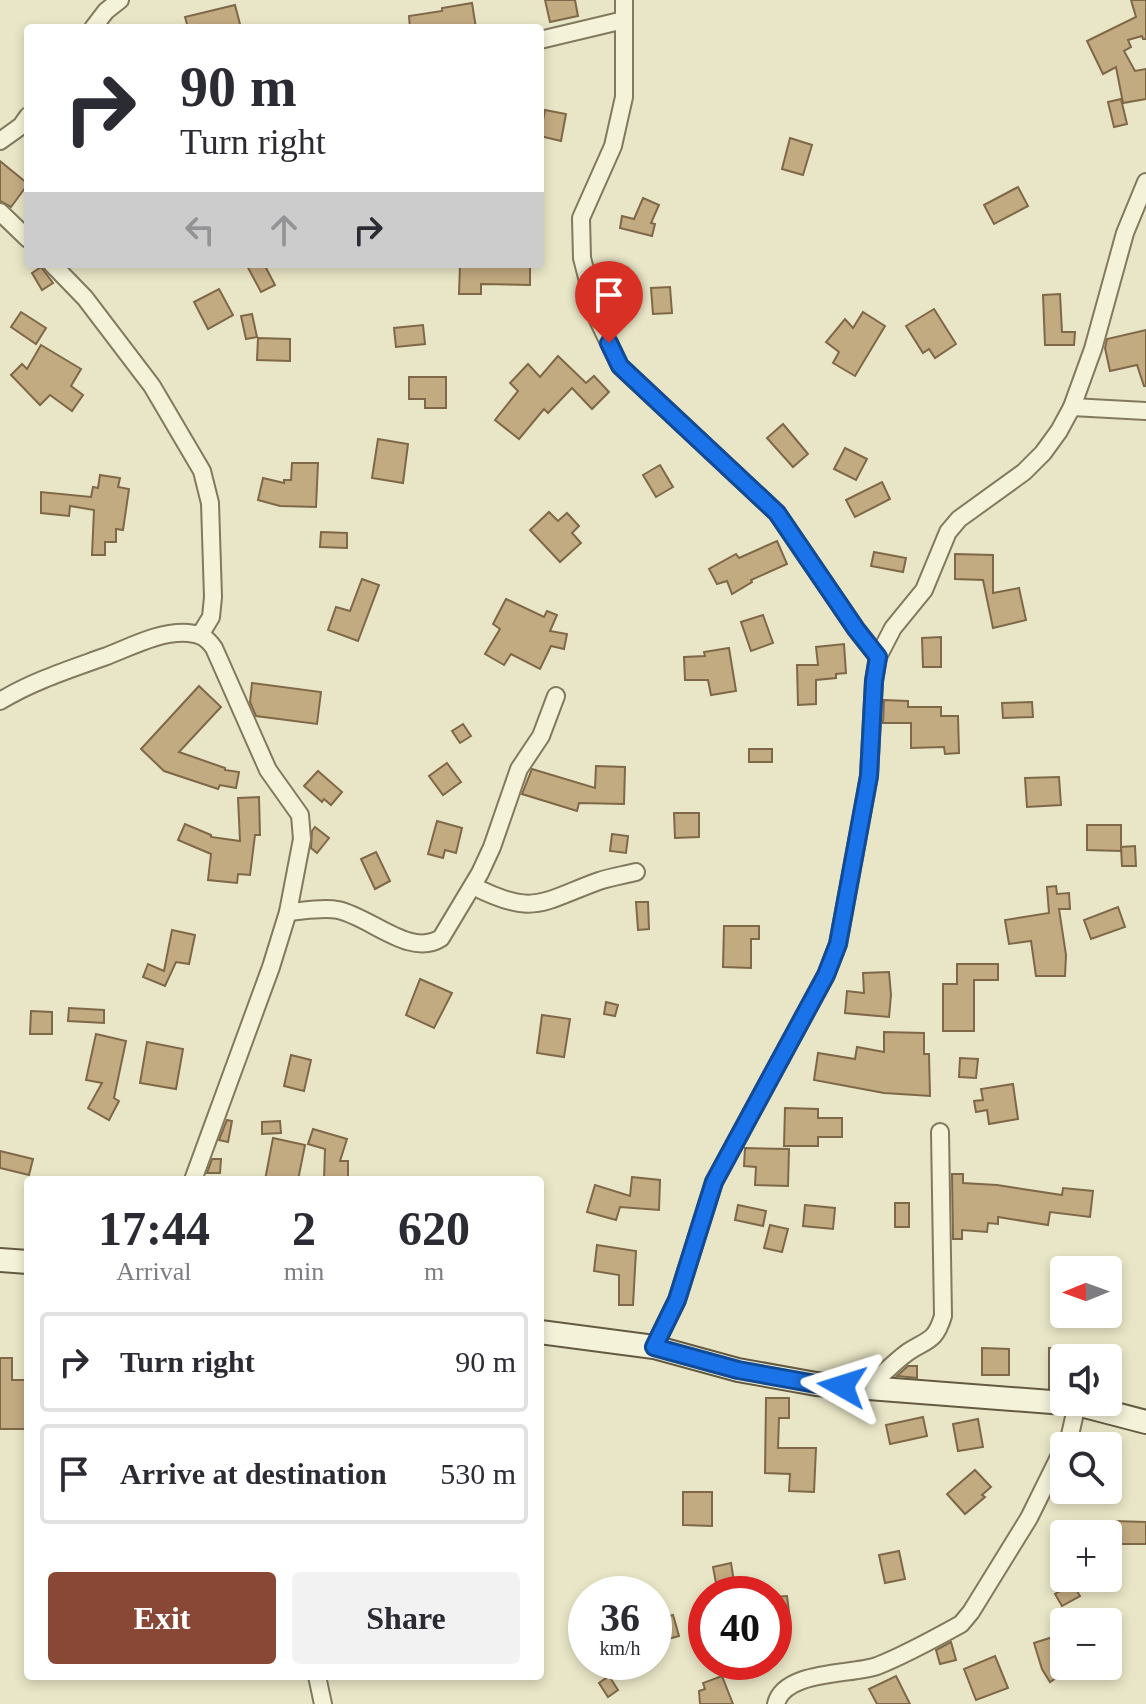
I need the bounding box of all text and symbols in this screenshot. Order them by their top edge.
icon: right [48,56,152,160]
text: 90 m [180,56,297,118]
text: Turn right [180,122,326,162]
icon: left [178,208,222,252]
icon: ahead [262,208,306,252]
icon: right [346,208,390,252]
pin [575,261,643,343]
icon: arrive [587,273,631,317]
text: 17:44 [98,1202,210,1255]
text: 2 [292,1202,316,1255]
text: 620 [398,1202,470,1255]
north arrow [1050,1256,1122,1328]
map controls [1050,1256,1122,1680]
text: Arrival [116,1257,191,1286]
text: min [284,1257,324,1286]
text: m [424,1257,444,1286]
icon: right [52,1340,96,1384]
position arrow [800,1344,884,1428]
button: sound [1050,1344,1122,1416]
text: Turn right [120,1345,255,1378]
text: 90 m [455,1345,516,1378]
button: search [1050,1432,1122,1504]
icon: arrive [52,1452,96,1496]
text: Arrive at destination [120,1457,387,1490]
text: 530 m [440,1457,516,1490]
button: + [1050,1520,1122,1592]
button: Exit [48,1572,276,1664]
button: Share [292,1572,520,1664]
speed limit sign: 40 [688,1576,792,1680]
text: 36 [600,1595,640,1640]
button: − [1050,1608,1122,1680]
text: km/h [599,1637,641,1659]

